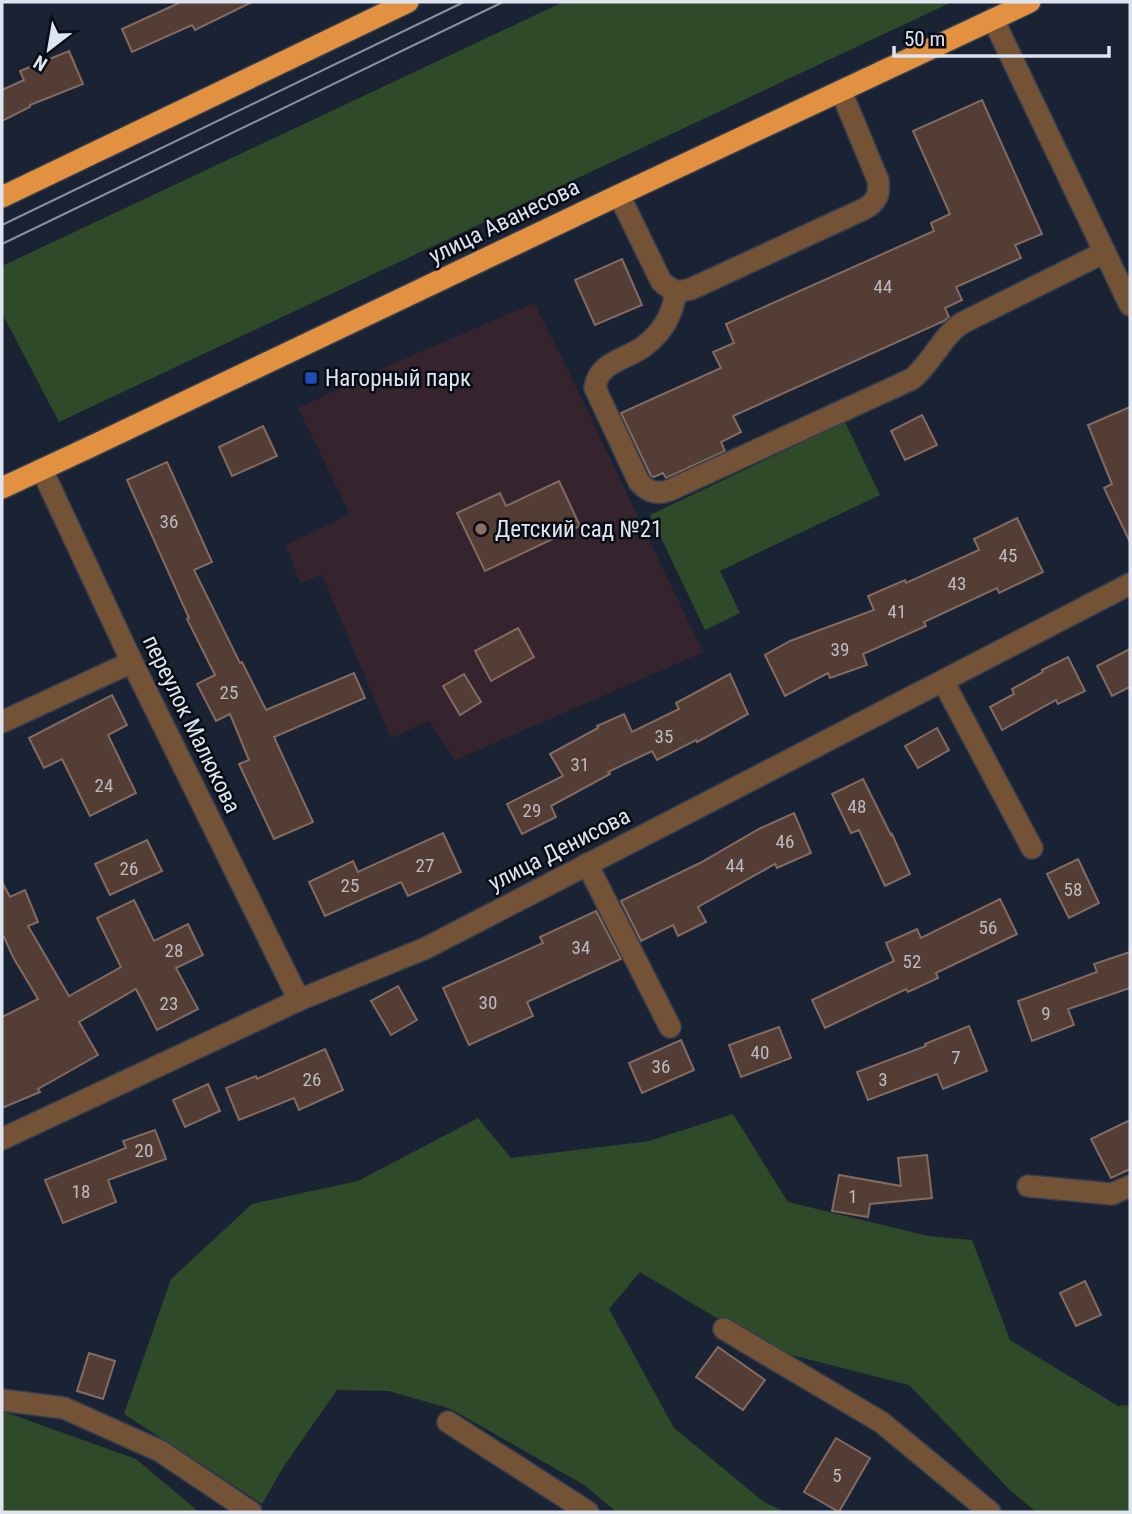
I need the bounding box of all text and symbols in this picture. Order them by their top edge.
north arrow [14,14,84,84]
scale bar [894,14,1109,58]
text: 50 m [904,27,945,51]
text: N [30,50,51,76]
street label: улица Аванесова [425,173,584,270]
house number: 44 [874,275,892,298]
place label: Нагорный парк [325,365,471,392]
marker: Нагорный парк [303,370,319,386]
house number: 36 [160,510,178,533]
place label: Детский сад №21 [495,516,662,543]
marker: Детский сад №21 [473,521,489,537]
house number: 45 [999,544,1017,567]
house number: 43 [948,572,966,595]
house number: 41 [888,600,906,623]
street label: переулок Малюкова [137,631,246,818]
house number: 39 [831,638,849,661]
house number: 25 [220,681,238,704]
house number: 35 [655,725,673,748]
house number: 31 [571,753,589,776]
house number: 24 [95,774,113,797]
house number: 48 [848,795,866,818]
house number: 29 [523,799,541,822]
street label: улица Денисова [484,802,634,897]
house number: 46 [776,830,794,853]
house number: 27 [416,854,434,877]
house number: 44 [726,854,744,877]
house number: 26 [120,857,138,880]
house number: 25 [341,874,359,897]
house number: 58 [1064,878,1082,901]
house number: 56 [979,916,997,939]
house number: 34 [572,936,590,959]
house number: 28 [165,939,183,962]
house number: 52 [903,950,921,973]
house number: 30 [479,991,497,1014]
house number: 23 [160,992,178,1015]
house number: 9 [1041,1002,1051,1025]
house number: 40 [751,1041,769,1064]
house number: 7 [951,1046,961,1069]
house number: 36 [652,1055,670,1078]
house number: 26 [303,1068,321,1091]
house number: 3 [878,1068,888,1091]
house number: 20 [135,1139,153,1162]
house number: 18 [72,1180,90,1203]
house number: 1 [848,1185,858,1208]
house number: 5 [832,1464,842,1487]

